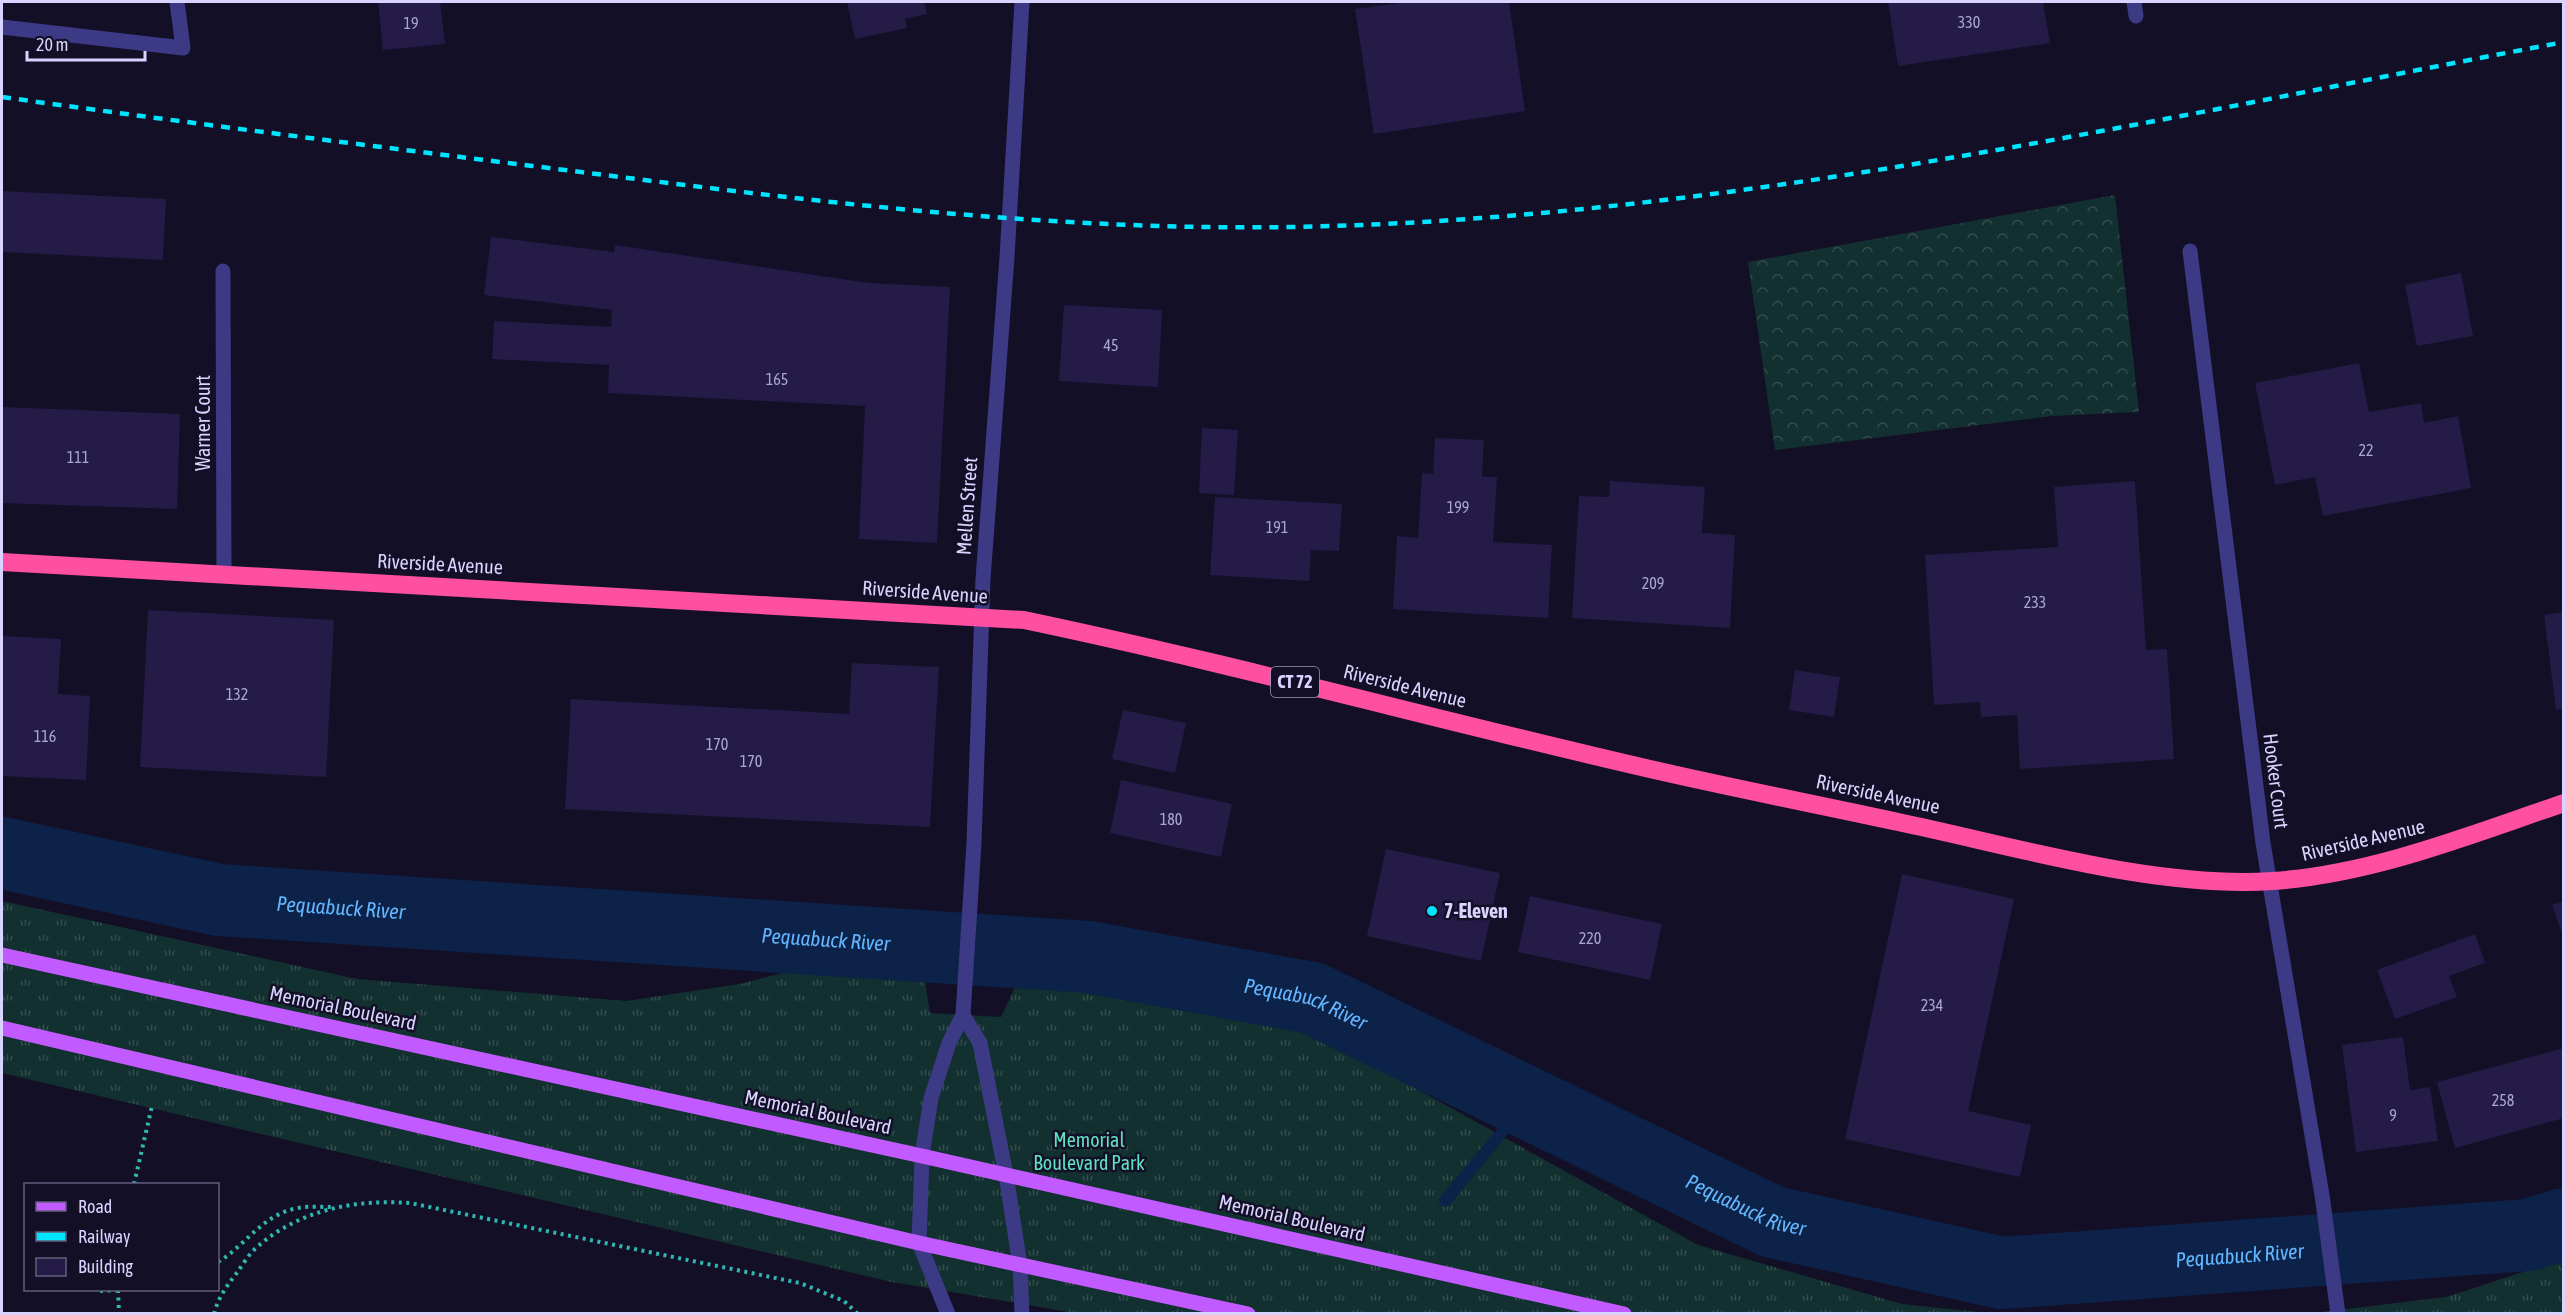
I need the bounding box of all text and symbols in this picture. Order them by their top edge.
house number: 330 [1958,13,1980,31]
house number: 19 [403,14,419,32]
scale bar [27,24,146,62]
text: 20 m [36,34,68,55]
house number: 45 [1103,336,1119,354]
house number: 165 [766,370,788,388]
street label: Warner Court [191,375,214,471]
house number: 22 [2358,441,2374,459]
house number: 111 [67,448,89,466]
street label: Mellen Street [952,456,981,556]
house number: 199 [1447,498,1469,516]
house number: 191 [1266,518,1288,536]
street label: Riverside Avenue [377,549,504,578]
house number: 209 [1642,574,1664,592]
street label: Riverside Avenue [861,576,989,607]
house number: 233 [2024,593,2046,611]
street label: Riverside Avenue [1341,659,1469,712]
road number: CT 72 [1271,667,1319,697]
house number: 132 [226,685,248,703]
house number: 116 [34,727,56,745]
street label: Hooker Court [2259,732,2294,830]
house number: 170 [706,735,728,753]
house number: 170 [740,752,762,770]
street label: Riverside Avenue [1814,769,1942,818]
house number: 180 [1160,810,1182,828]
street label: Riverside Avenue [2299,814,2427,865]
water label: Pequabuck River [276,891,407,923]
place label: 7-Eleven [1444,899,1508,922]
marker: 7-Eleven [1425,904,1439,918]
water label: Pequabuck River [761,923,892,955]
house number: 220 [1579,929,1601,947]
water label: Pequabuck River [1242,973,1372,1034]
street label: Memorial Boulevard [268,981,419,1034]
house number: 234 [1921,996,1943,1014]
street label: Memorial Boulevard [743,1085,894,1138]
house number: 258 [2492,1091,2514,1109]
house number: 9 [2389,1106,2397,1124]
park label: Memorial Boulevard Park [1033,1128,1145,1174]
water label: Pequabuck River [1682,1169,1809,1240]
legend [24,1183,219,1291]
street label: Memorial Boulevard [1217,1190,1367,1246]
text: Road [78,1196,112,1217]
text: Railway [78,1226,130,1247]
water label: Pequabuck River [2174,1238,2305,1271]
text: Building [78,1256,133,1277]

